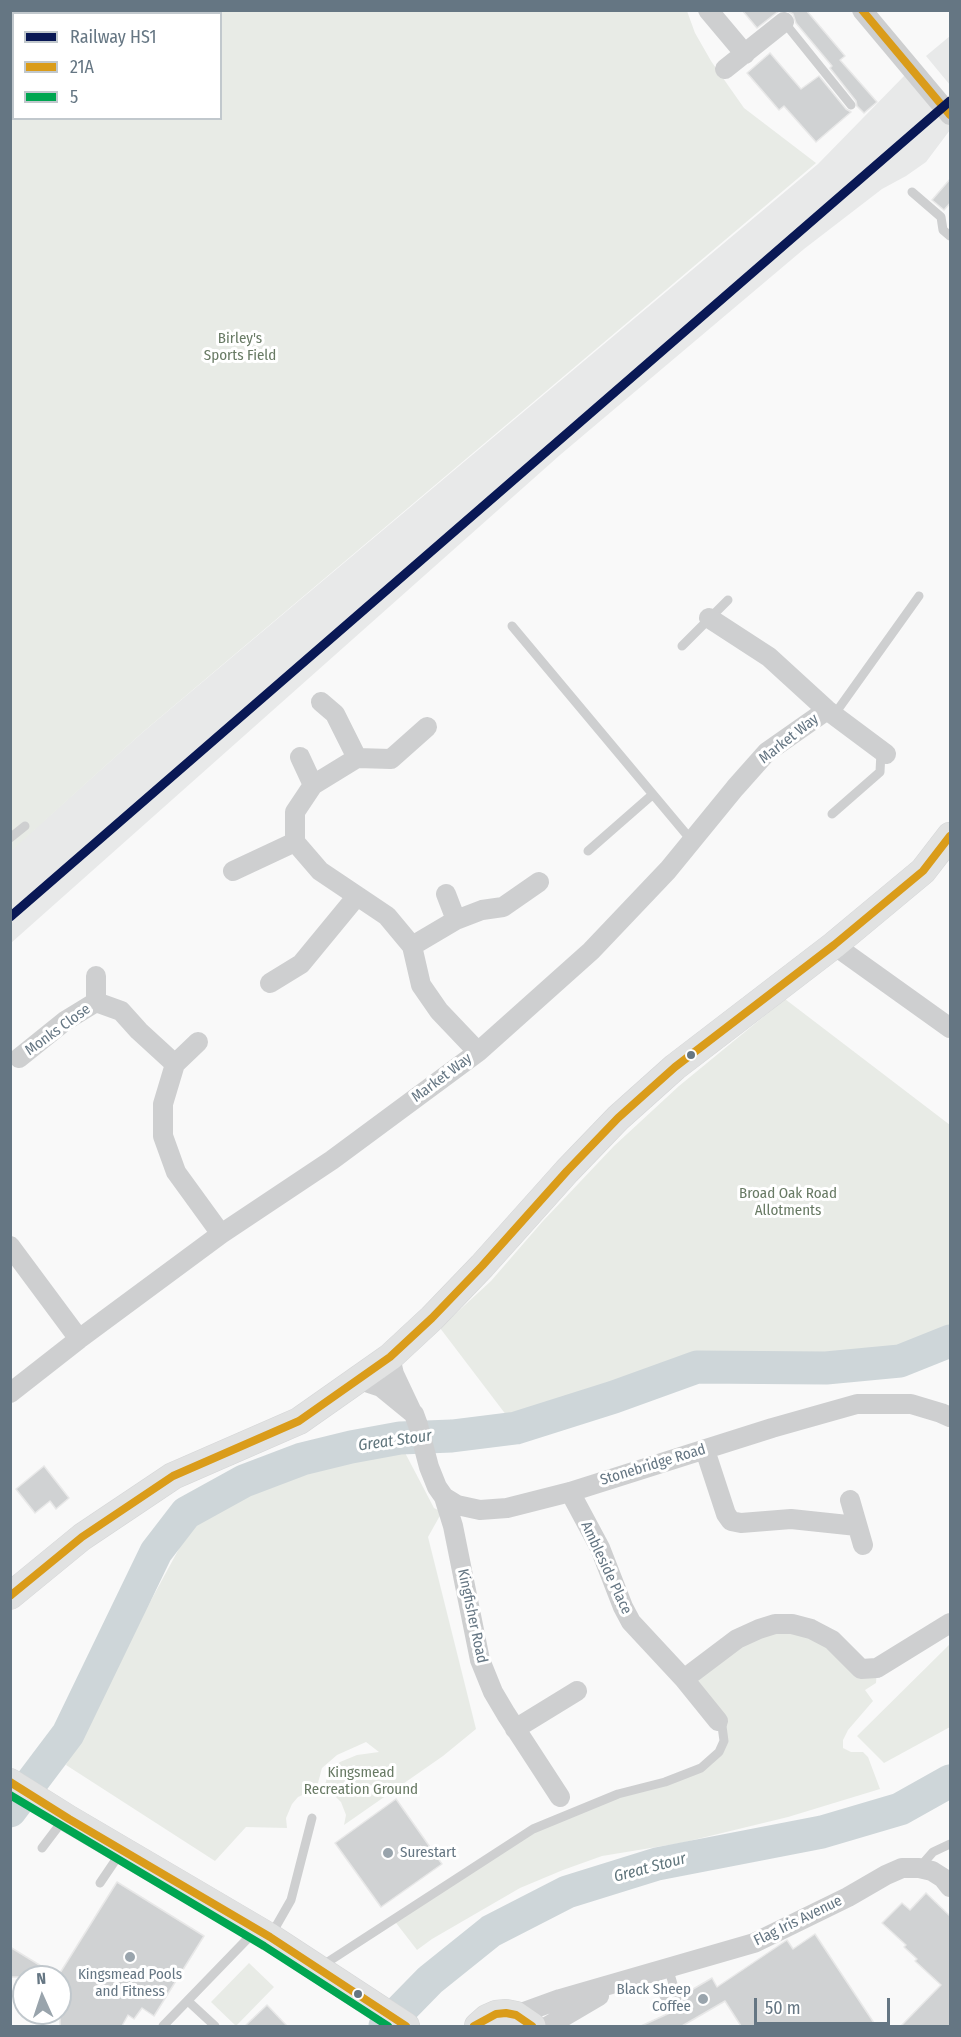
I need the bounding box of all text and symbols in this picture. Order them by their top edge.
legend [12,12,222,120]
text: Railway HS1 [70,26,156,48]
text: 21A [70,56,94,78]
text: 5 [70,86,78,108]
park label: Birley's Sports Field [204,330,276,365]
street label: Market Way [756,710,822,768]
street label: Monks Close [22,1000,94,1060]
unlabelled marker [685,1049,697,1061]
street label: Market Way [408,1050,476,1106]
park label: Broad Oak Road Allotments [739,1185,837,1220]
water label: Great Stour [357,1426,433,1456]
street label: Stonebridge Road [598,1440,708,1490]
street label: Ambleside Place [577,1519,635,1617]
street label: Kingfisher Road [453,1567,491,1665]
park label: Kingsmead Recreation Ground [304,1764,418,1799]
place label: Surestart [400,1844,456,1862]
marker: Surestart [381,1846,395,1860]
water label: Great Stour [612,1849,688,1887]
street label: Flag Iris Avenue [751,1892,845,1950]
marker: Kingsmead Pools and Fitness [123,1950,137,1964]
north arrow [12,1965,72,2025]
place label: Kingsmead Pools and Fitness [78,1966,182,2001]
text: N [36,1969,46,1988]
place label: Black Sheep Coffee [616,1981,691,2016]
scale bar [757,1986,894,2024]
unlabelled marker [352,1988,364,2000]
marker: Black Sheep Coffee [696,1992,710,2006]
text: 50 m [765,1997,801,2019]

